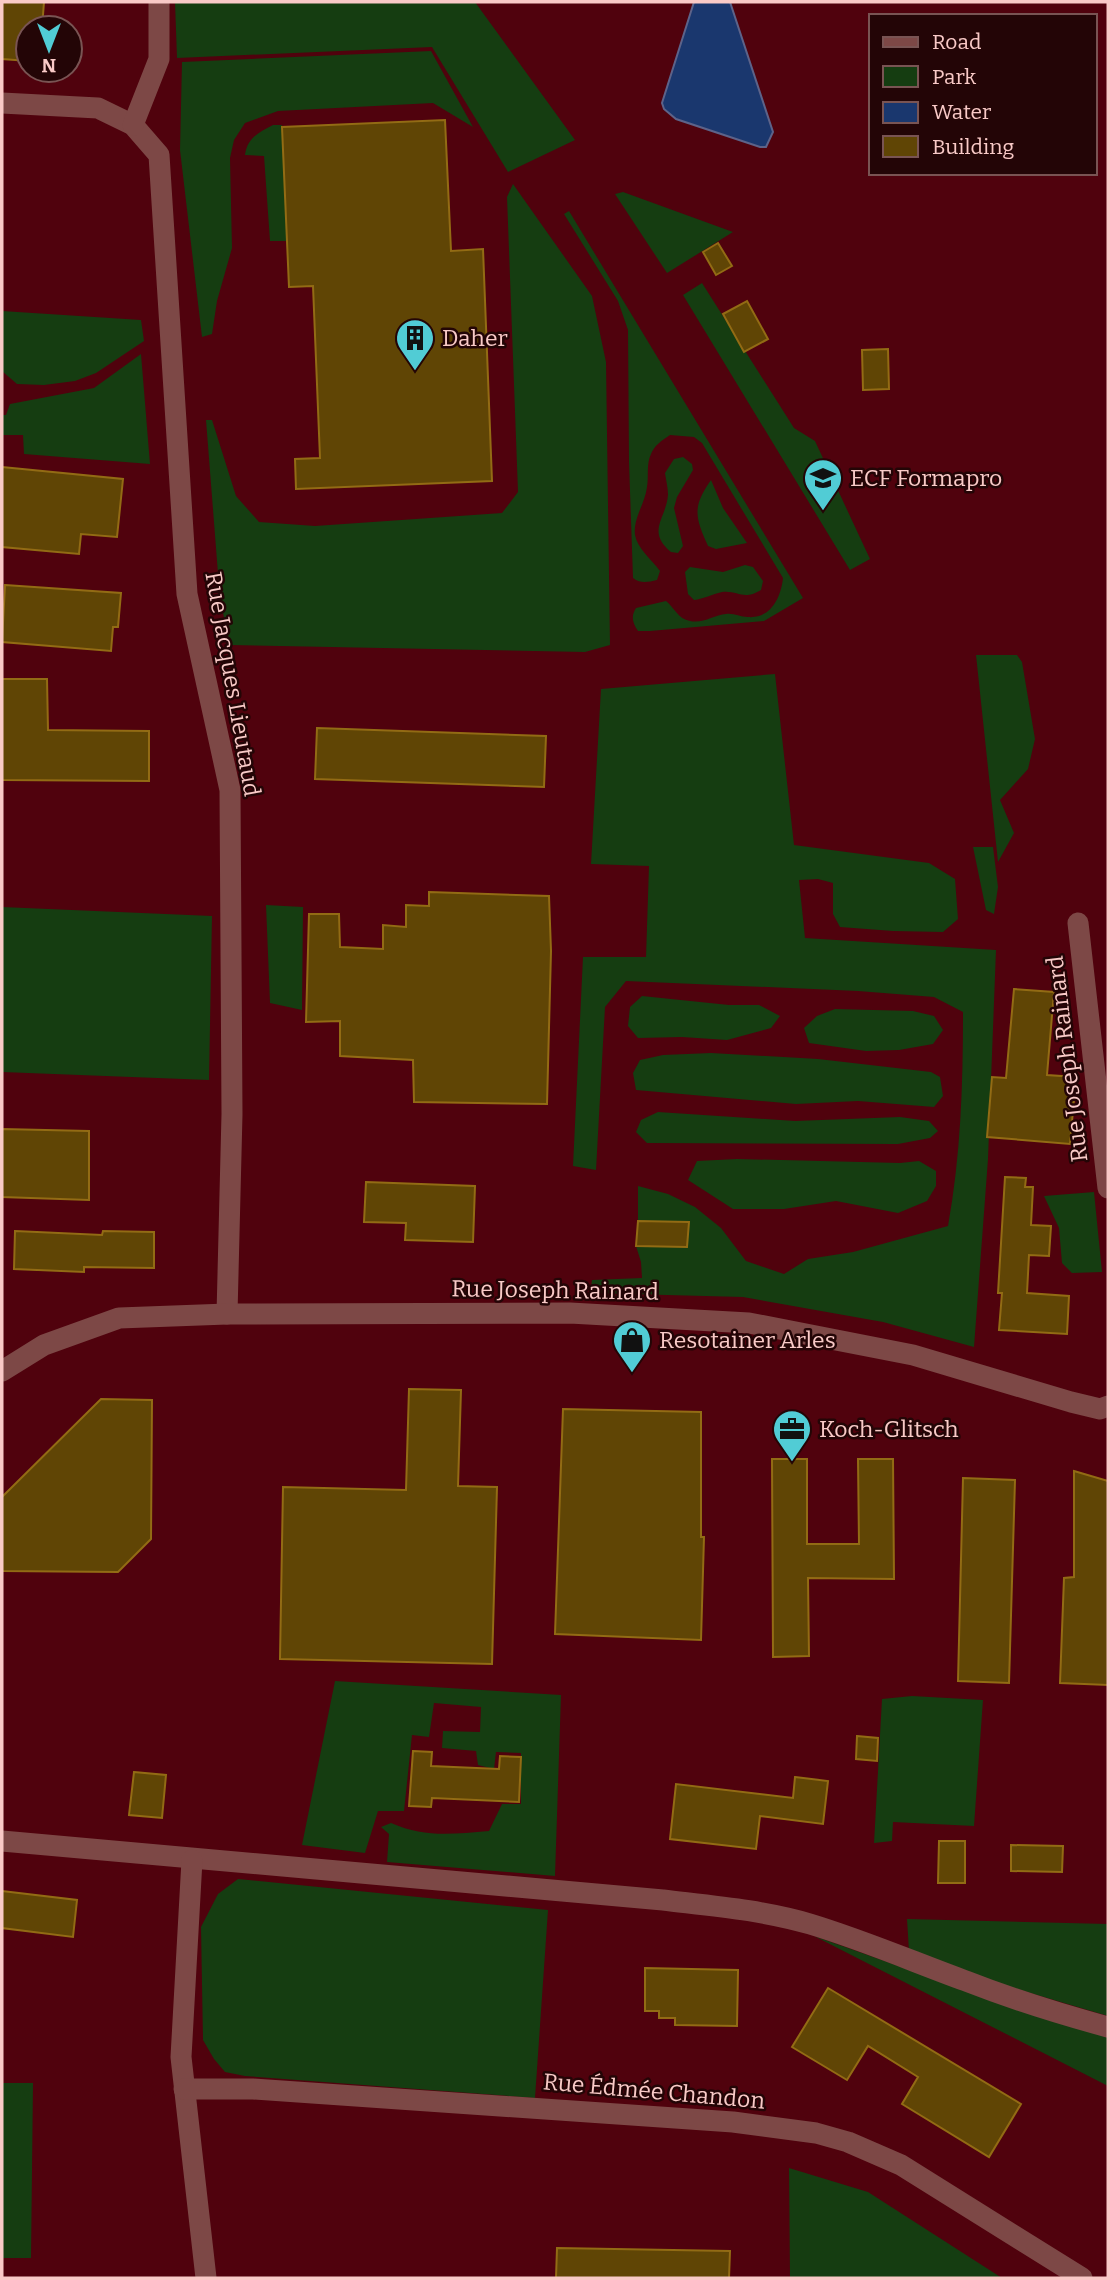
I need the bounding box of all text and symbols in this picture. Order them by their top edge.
north arrow [14,14,84,84]
legend [869,14,1096,175]
text: Road [932,29,981,55]
text: N [41,54,56,77]
text: Park [932,64,976,90]
text: Water [932,99,991,125]
text: Building [932,134,1015,160]
building icon: Daher [394,317,436,372]
place label: Daher [442,324,508,352]
school or university icon: ECF Formapro [802,457,844,512]
place label: ECF Formapro [850,464,1002,492]
street label: Rue Jacques Lieutaud [199,569,267,799]
street label: Rue Joseph Rainard [1040,954,1094,1164]
street label: Rue Joseph Rainard [451,1274,659,1306]
shop icon: Resotainer Arles [611,1319,653,1374]
place label: Resotainer Arles [659,1326,836,1354]
office icon: Koch-Glitsch [771,1408,813,1463]
place label: Koch-Glitsch [819,1415,959,1443]
street label: Rue Édmée Chandon [542,2067,766,2115]

